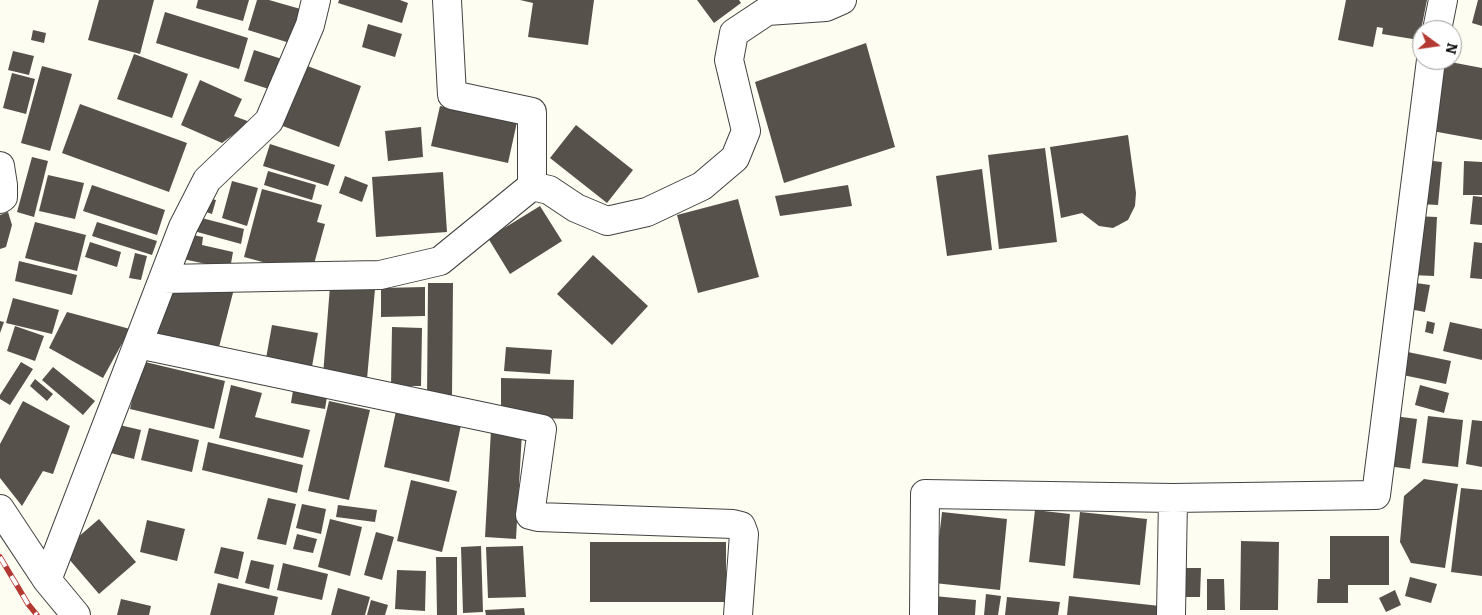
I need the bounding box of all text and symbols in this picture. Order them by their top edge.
north arrow [1412,20,1462,70]
text: N [1442,41,1461,56]

